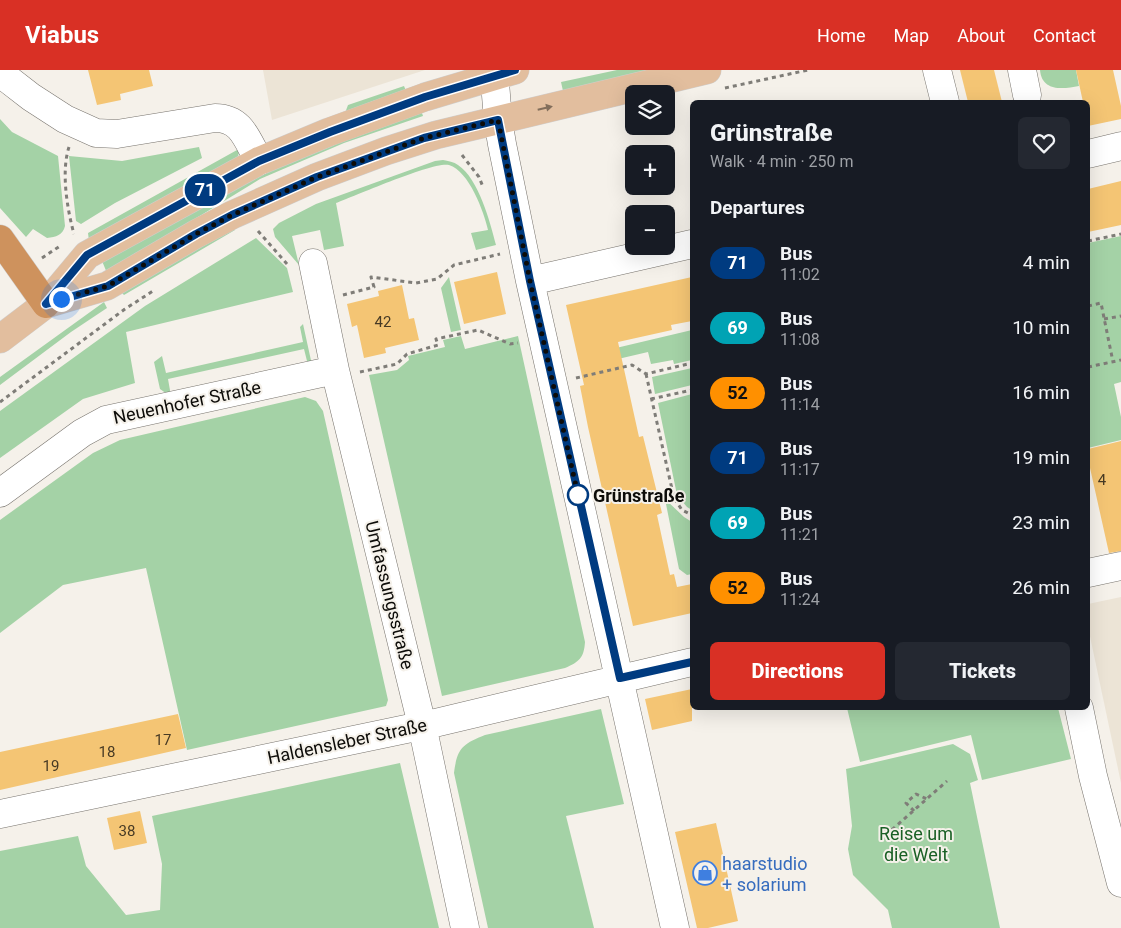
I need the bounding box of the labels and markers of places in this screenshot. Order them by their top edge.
marker: Grünstraße [567,484,589,506]
place label: Grünstraße [593,485,685,506]
place label: haarstudio + solarium [722,853,808,895]
shop icon: haarstudio + solarium [692,860,718,886]

